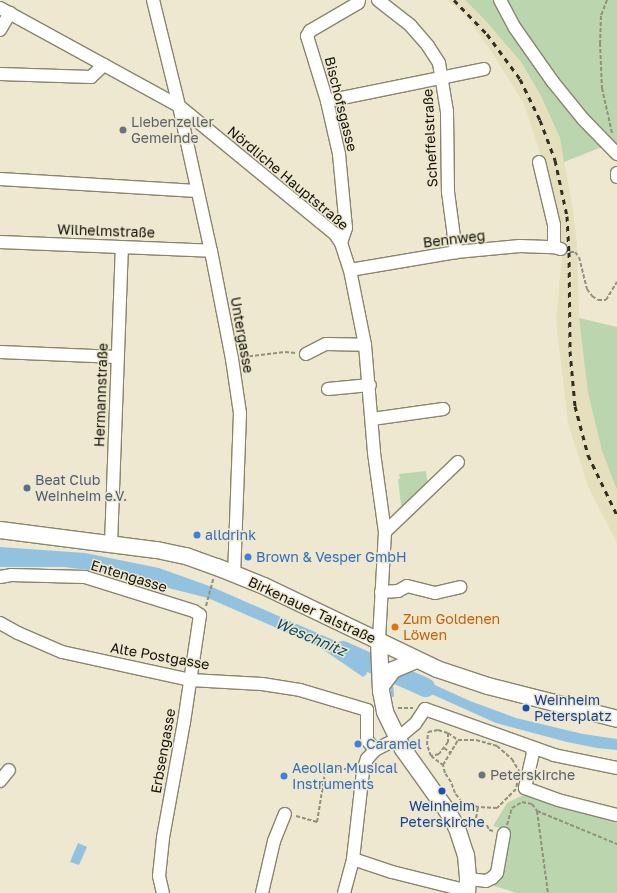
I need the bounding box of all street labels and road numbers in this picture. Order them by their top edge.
street label: Bischofsgasse [321,55,361,153]
street label: Scheffelstraße [419,88,441,188]
street label: Nördliche Hauptstraße [224,122,352,234]
street label: Wilhelmstraße [57,221,155,241]
street label: Bennweg [422,227,486,251]
street label: Untergasse [227,296,257,374]
street label: Hermannstraße [91,343,111,447]
street label: Entengasse [89,556,169,596]
street label: Birkenauer Talstraße [246,573,378,647]
street label: Alte Postgasse [109,639,211,673]
street label: Erbsengasse [147,707,179,795]

